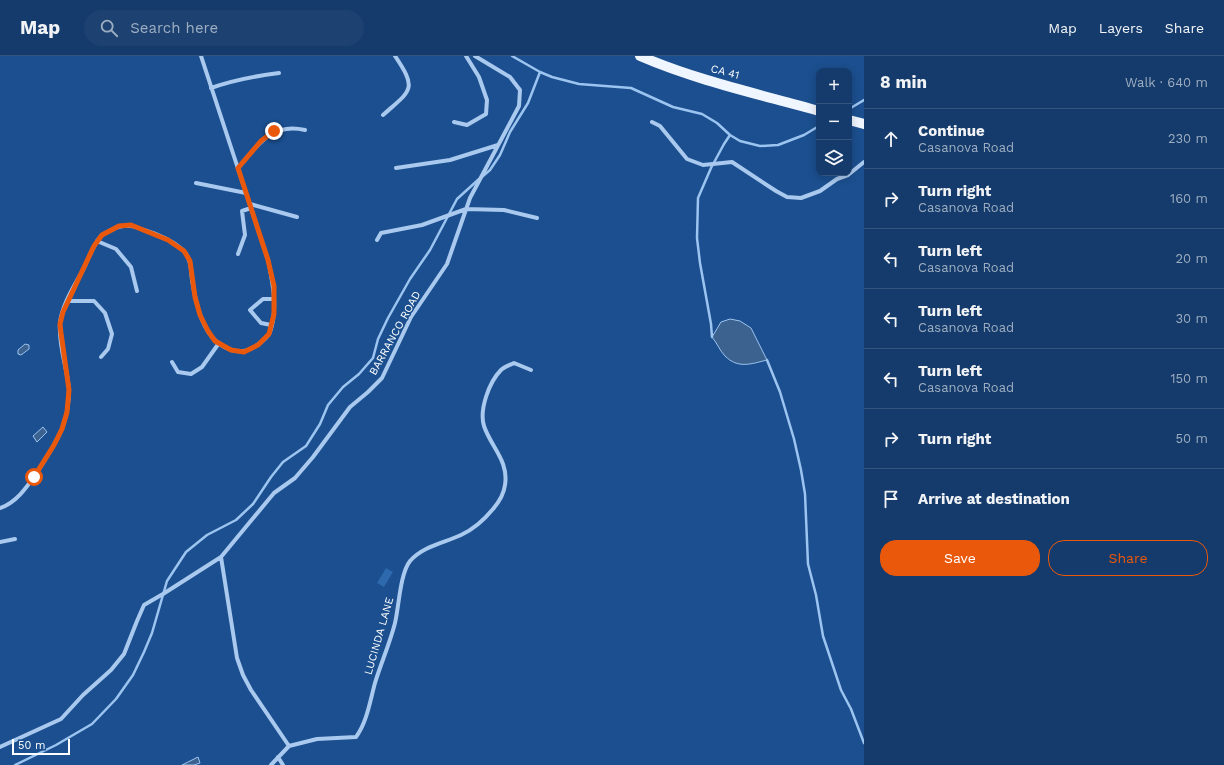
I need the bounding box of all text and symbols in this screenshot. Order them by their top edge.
search box [84,10,364,46]
text: Map [20,16,60,39]
icon: search [98,17,120,39]
text: Search here [130,19,218,37]
text: Map [1048,20,1077,36]
text: Layers [1099,20,1143,36]
text: Share [1165,20,1204,36]
street label: CA 41 [709,62,741,82]
map controls [816,68,852,176]
button: + [816,68,852,104]
text: 8 min [880,72,927,92]
text: Walk · 640 m [1125,75,1208,90]
button: − [816,104,852,140]
route end [265,122,283,140]
text: Continue [918,122,985,140]
icon: ahead [880,128,902,150]
text: 230 m [1168,131,1208,146]
button: layers [816,140,852,176]
text: Casanova Road [918,140,1014,155]
text: Turn right [918,182,991,200]
icon: right [880,188,902,210]
text: 160 m [1170,191,1208,206]
text: Casanova Road [918,200,1014,215]
text: Turn left [918,242,982,260]
icon: left [880,248,902,270]
text: 20 m [1176,251,1208,266]
text: Casanova Road [918,260,1014,275]
street label: BARRANCO ROAD [366,289,424,377]
text: Turn left [918,302,982,320]
icon: left [880,308,902,330]
text: 30 m [1176,311,1208,326]
text: Casanova Road [918,320,1014,335]
text: Turn left [918,362,982,380]
icon: left [880,368,902,390]
text: 150 m [1170,371,1208,386]
text: Casanova Road [918,380,1014,395]
icon: right [880,428,902,450]
text: Turn right [918,430,991,448]
text: 50 m [1176,431,1208,446]
route start [25,468,43,486]
icon: arrive [880,488,902,510]
text: Arrive at destination [918,490,1070,508]
button: Save [880,540,1040,576]
button: Share [1048,540,1208,576]
street label: LUCINDA LANE [362,596,396,676]
scale bar [12,737,70,756]
text: 50 m [18,739,45,752]

